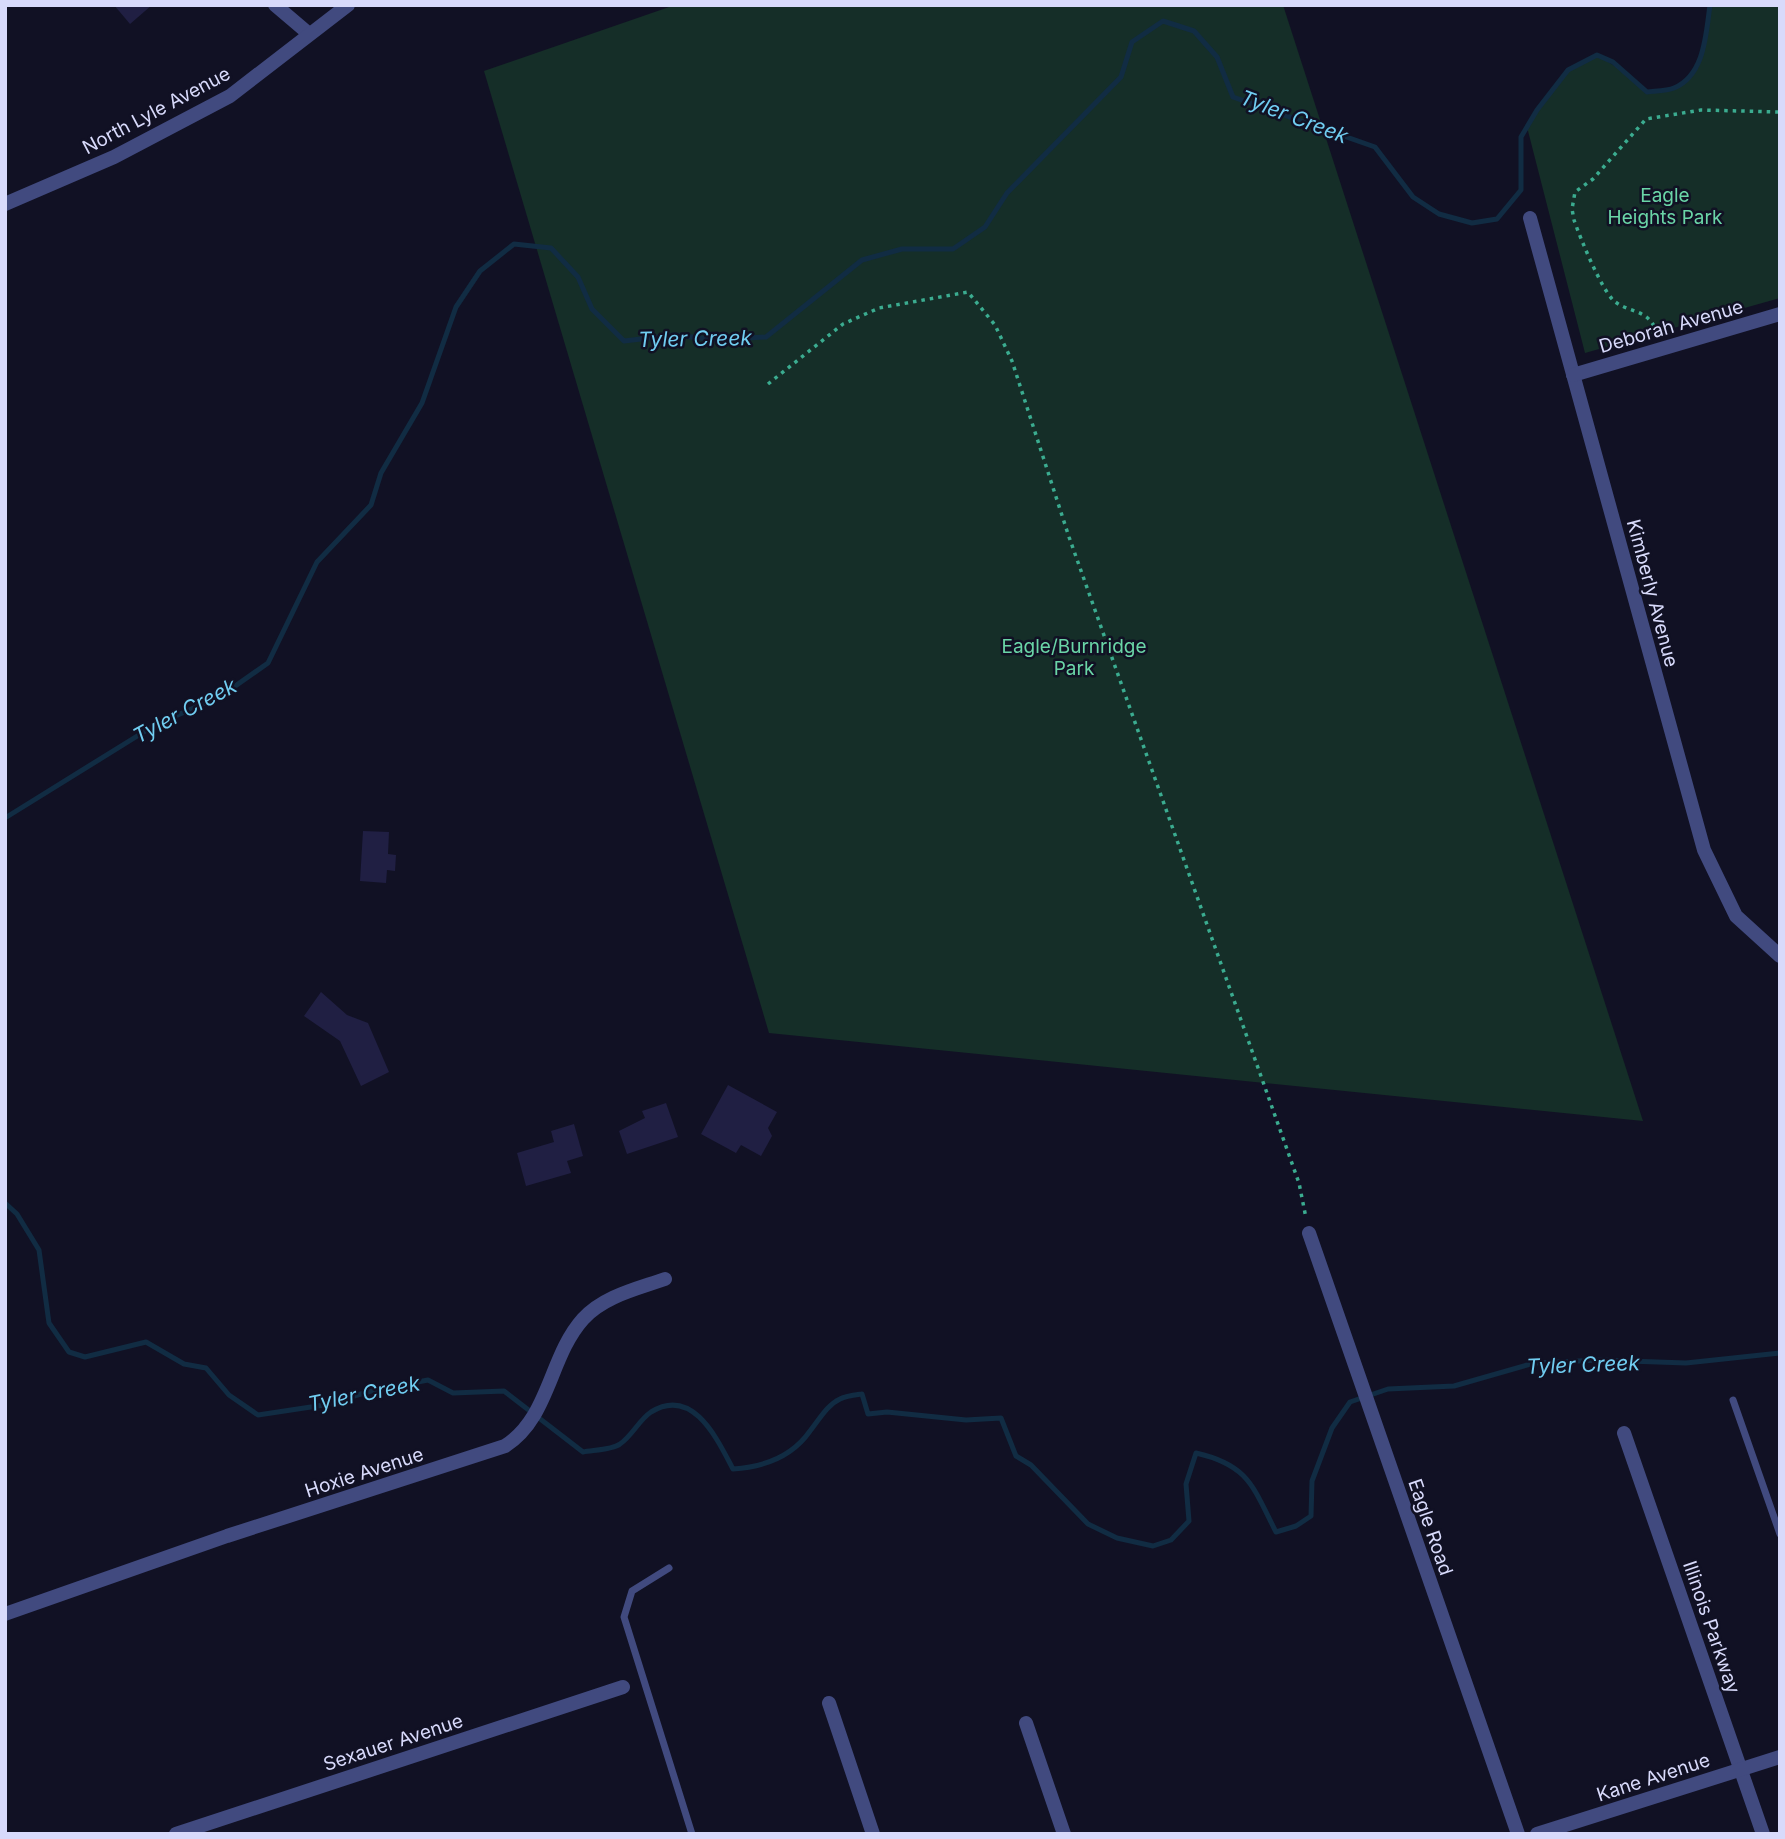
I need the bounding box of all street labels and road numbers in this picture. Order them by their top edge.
street label: North Lyle Avenue [78,62,234,159]
street label: Deborah Avenue [1596,295,1746,358]
street label: Kimberly Avenue [1622,517,1683,669]
street label: Hoxie Avenue [302,1442,426,1502]
street label: Eagle Road [1403,1476,1458,1578]
street label: Illinois Parkway [1678,1558,1745,1697]
street label: Sexauer Avenue [320,1709,466,1776]
street label: Kane Avenue [1594,1748,1713,1807]

